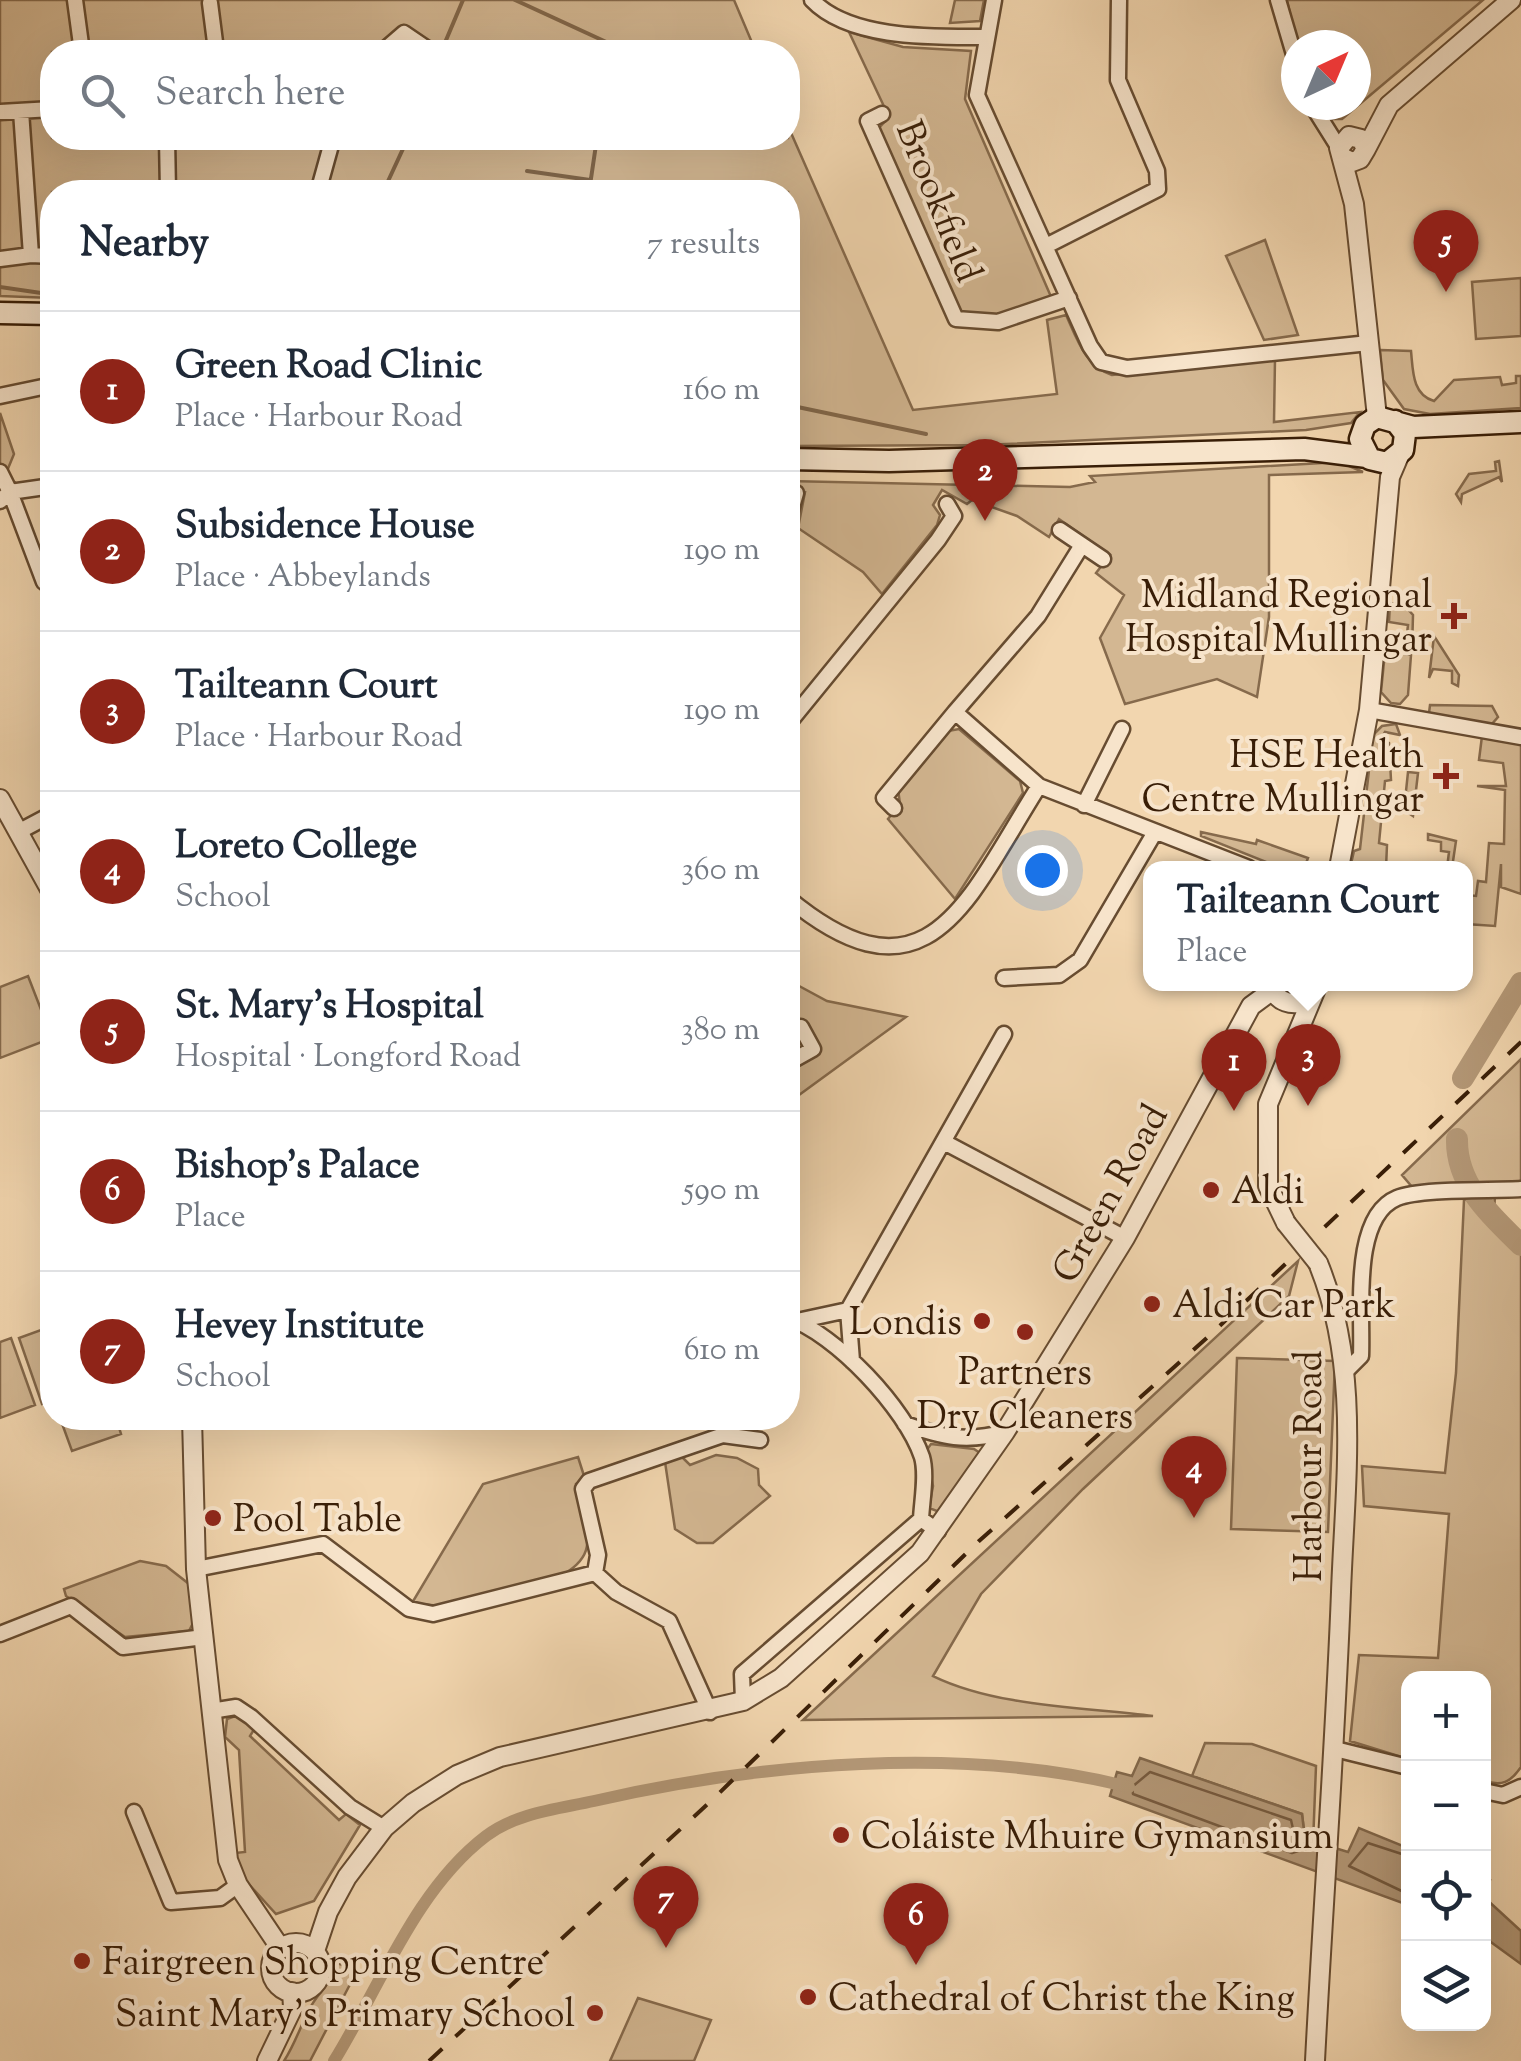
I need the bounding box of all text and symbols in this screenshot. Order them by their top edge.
north arrow [1281,30,1371,120]
search box [40,40,800,150]
icon: search [75,68,130,123]
text: Search here [155,68,346,122]
street label: Brookfield [879,114,993,291]
pin: 5 [1414,210,1478,292]
text: Nearby [80,215,209,275]
text: 7 results [647,222,760,268]
text: Green Road Clinic [175,341,482,395]
text: 1 [107,368,118,414]
text: 160 m [683,368,760,414]
text: Place · Harbour Road [175,395,463,441]
pin: 2 [952,438,1018,521]
text: Subsidence House [175,501,475,555]
text: 2 [105,528,120,574]
text: 190 m [684,528,760,574]
text: Place · Abbeylands [175,555,431,601]
place label: Midland Regional Hospital Mullingar [1125,571,1432,669]
marker: Midland Regional Hospital Mullingar [1441,603,1467,629]
text: Tailteann Court [175,661,438,715]
text: 3 [106,688,119,734]
text: 190 m [684,688,760,734]
text: Place · Harbour Road [175,715,463,761]
place label: HSE Health Centre Mullingar [1142,731,1424,829]
marker: HSE Health Centre Mullingar [1433,763,1459,789]
text: Loreto College [175,821,417,875]
your location [1017,845,1068,896]
text: 4 [104,848,121,894]
text: 360 m [681,848,760,894]
popup [1143,861,1473,991]
text: School [175,875,271,921]
text: Tailteann Court [1177,876,1439,930]
text: Place [1177,930,1247,976]
text: St. Mary's Hospital [175,981,484,1035]
text: 5 [107,1008,118,1054]
text: 380 m [681,1008,760,1054]
pin: 3 [1276,1024,1340,1106]
pin: 1 [1202,1028,1266,1111]
text: Hospital · Longford Road [175,1035,521,1081]
street label: Green Road [1041,1096,1184,1294]
text: Bishop's Palace [175,1141,420,1195]
place label: Aldi [1231,1167,1304,1221]
text: 6 [105,1168,120,1214]
text: 590 m [683,1168,760,1214]
marker: Aldi [1200,1179,1222,1201]
text: Place [175,1195,246,1241]
place label: Aldi Car Park [1172,1281,1396,1335]
marker: Aldi Car Park [1141,1293,1163,1315]
place label: Londis [849,1298,962,1352]
text: Hevey Institute [175,1301,424,1355]
marker: Londis [971,1310,993,1332]
marker: Partners Dry Cleaners [1014,1321,1036,1343]
text: 7 [104,1328,121,1374]
text: 610 m [684,1328,760,1374]
place label: Partners Dry Cleaners [917,1348,1133,1446]
street label: Harbour Road [1285,1350,1339,1582]
text: School [175,1355,271,1401]
pin: 4 [1162,1436,1226,1518]
place label: Pool Table [233,1495,402,1549]
marker: Pool Table [202,1507,224,1529]
map controls [1401,1671,1491,2031]
button: + [1401,1671,1491,1761]
button: − [1401,1761,1491,1851]
place label: Coláiste Mhuire Gymansium [861,1812,1333,1866]
marker: Coláiste Mhuire Gymansium [830,1824,852,1846]
button: locate [1401,1851,1491,1941]
pin: 7 [634,1866,698,1948]
pin: 6 [884,1882,948,1965]
place label: Fairgreen Shopping Centre [102,1938,544,1992]
button: layers [1401,1941,1491,2031]
marker: Fairgreen Shopping Centre [71,1950,93,1972]
place label: Cathedral of Christ the King [828,1974,1295,2028]
marker: Cathedral of Christ the King [797,1986,819,2008]
place label: Saint Mary's Primary School [115,1990,575,2044]
marker: Saint Mary's Primary School [584,2002,606,2024]

